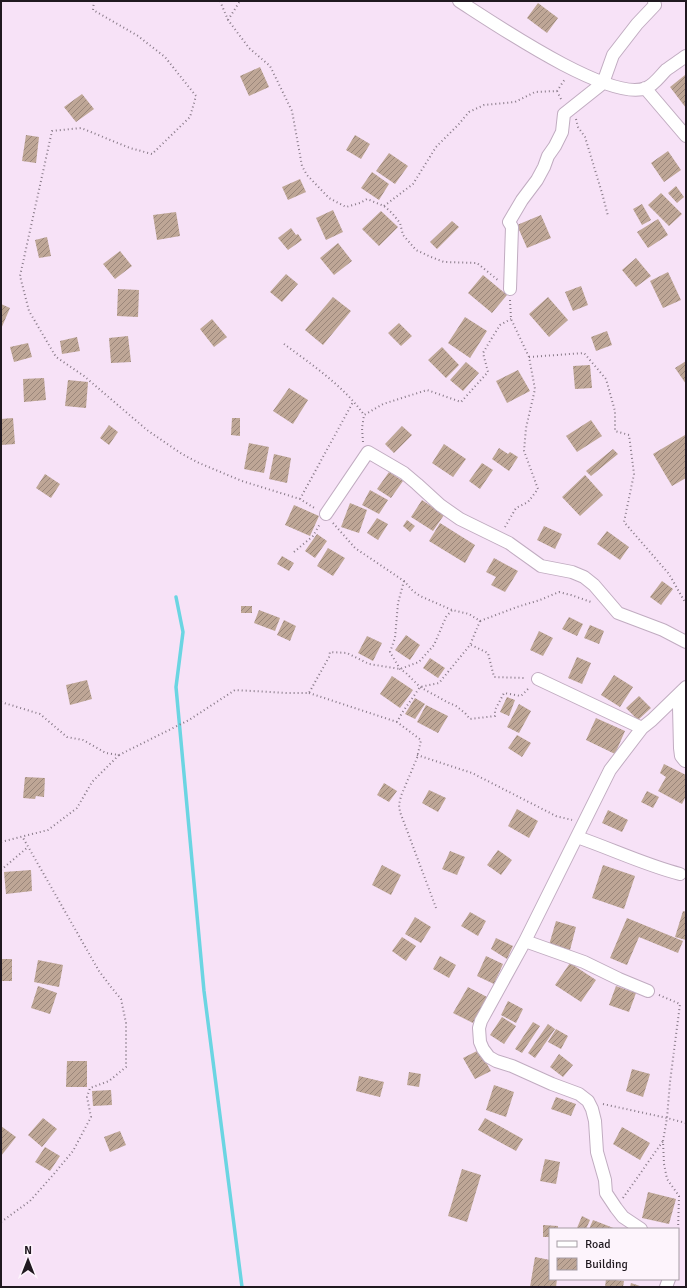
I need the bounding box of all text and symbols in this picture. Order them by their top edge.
legend [549,1228,679,1280]
text: Road [585,1237,611,1252]
north arrow [8,1240,48,1280]
text: N [24,1244,32,1257]
text: Building [585,1257,628,1272]

